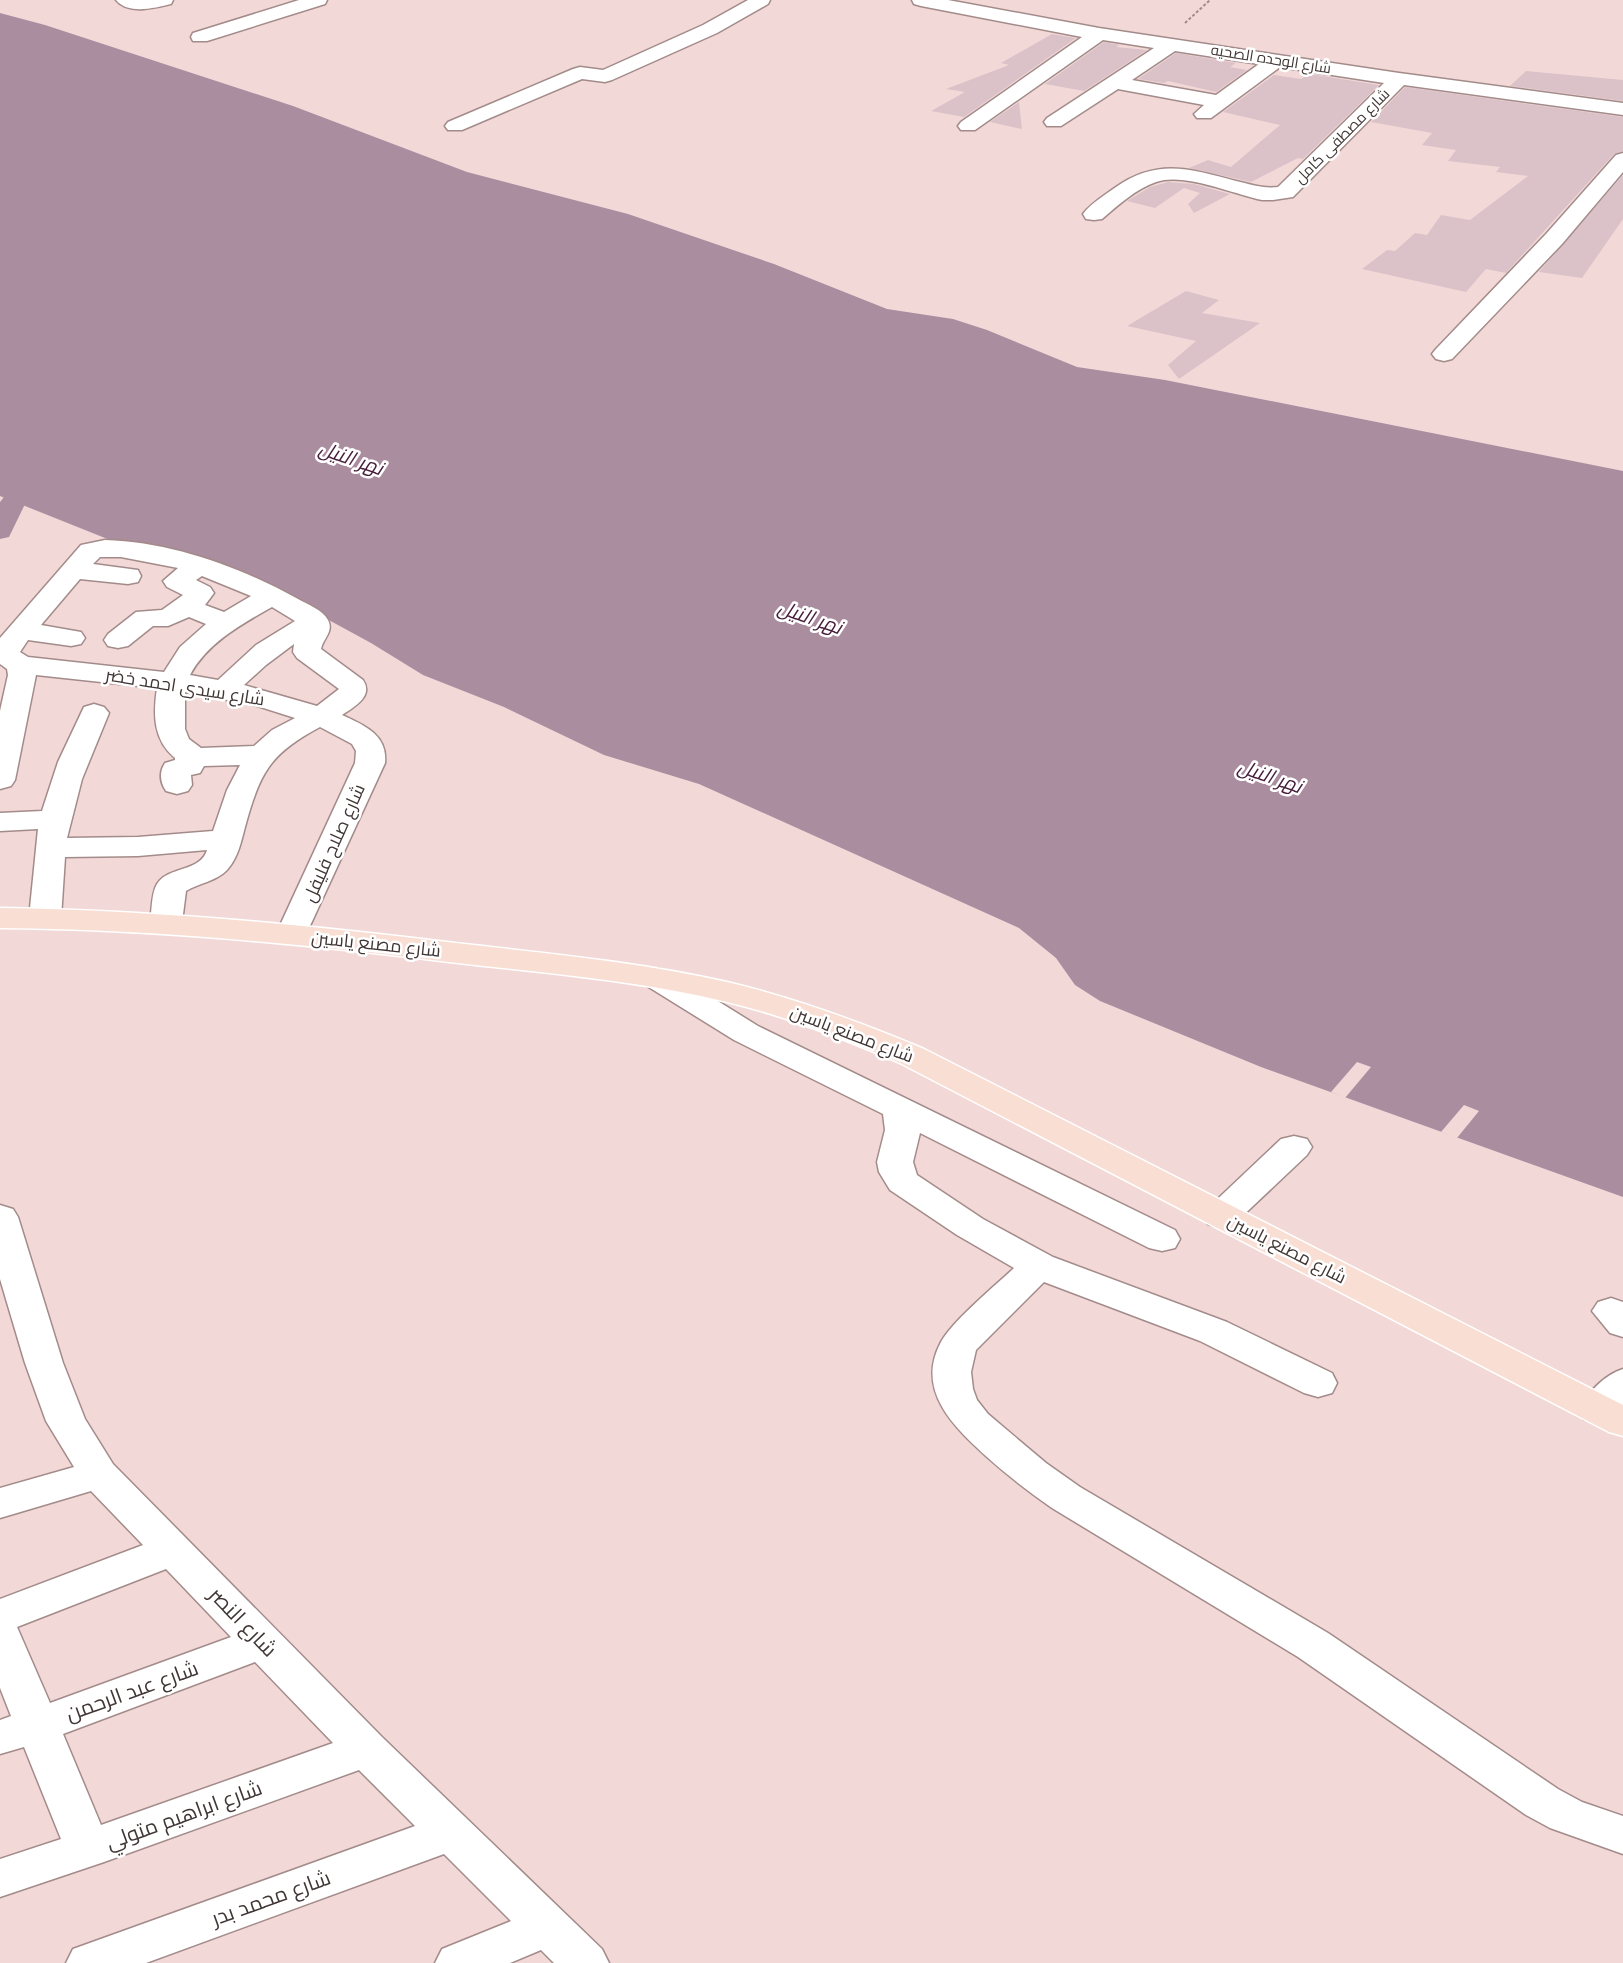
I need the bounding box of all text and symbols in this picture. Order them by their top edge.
street label: شارع الوحده الصحيه [1209,41,1332,79]
street label: شارع مصطفى كامل [1291,85,1395,189]
water label: نهر النيل [316,436,389,481]
water label: نهر النيل [775,595,848,640]
street label: شارع سيدى احمد خضر [103,663,266,711]
water label: نهر النيل [1235,754,1308,799]
street label: شارع صلاح فليفل [298,781,371,906]
street label: شارع مصنع ياسين [310,926,442,963]
street label: شارع مصنع ياسين [787,1000,917,1069]
street label: شارع مصنع ياسين [1224,1210,1350,1289]
street label: شارع النصر [202,1581,283,1663]
street label: شارع عبد الرحمن [62,1655,202,1728]
street label: شارع ابراهيم متولي [102,1775,267,1858]
street label: شارع محمد بدر [207,1864,335,1933]

